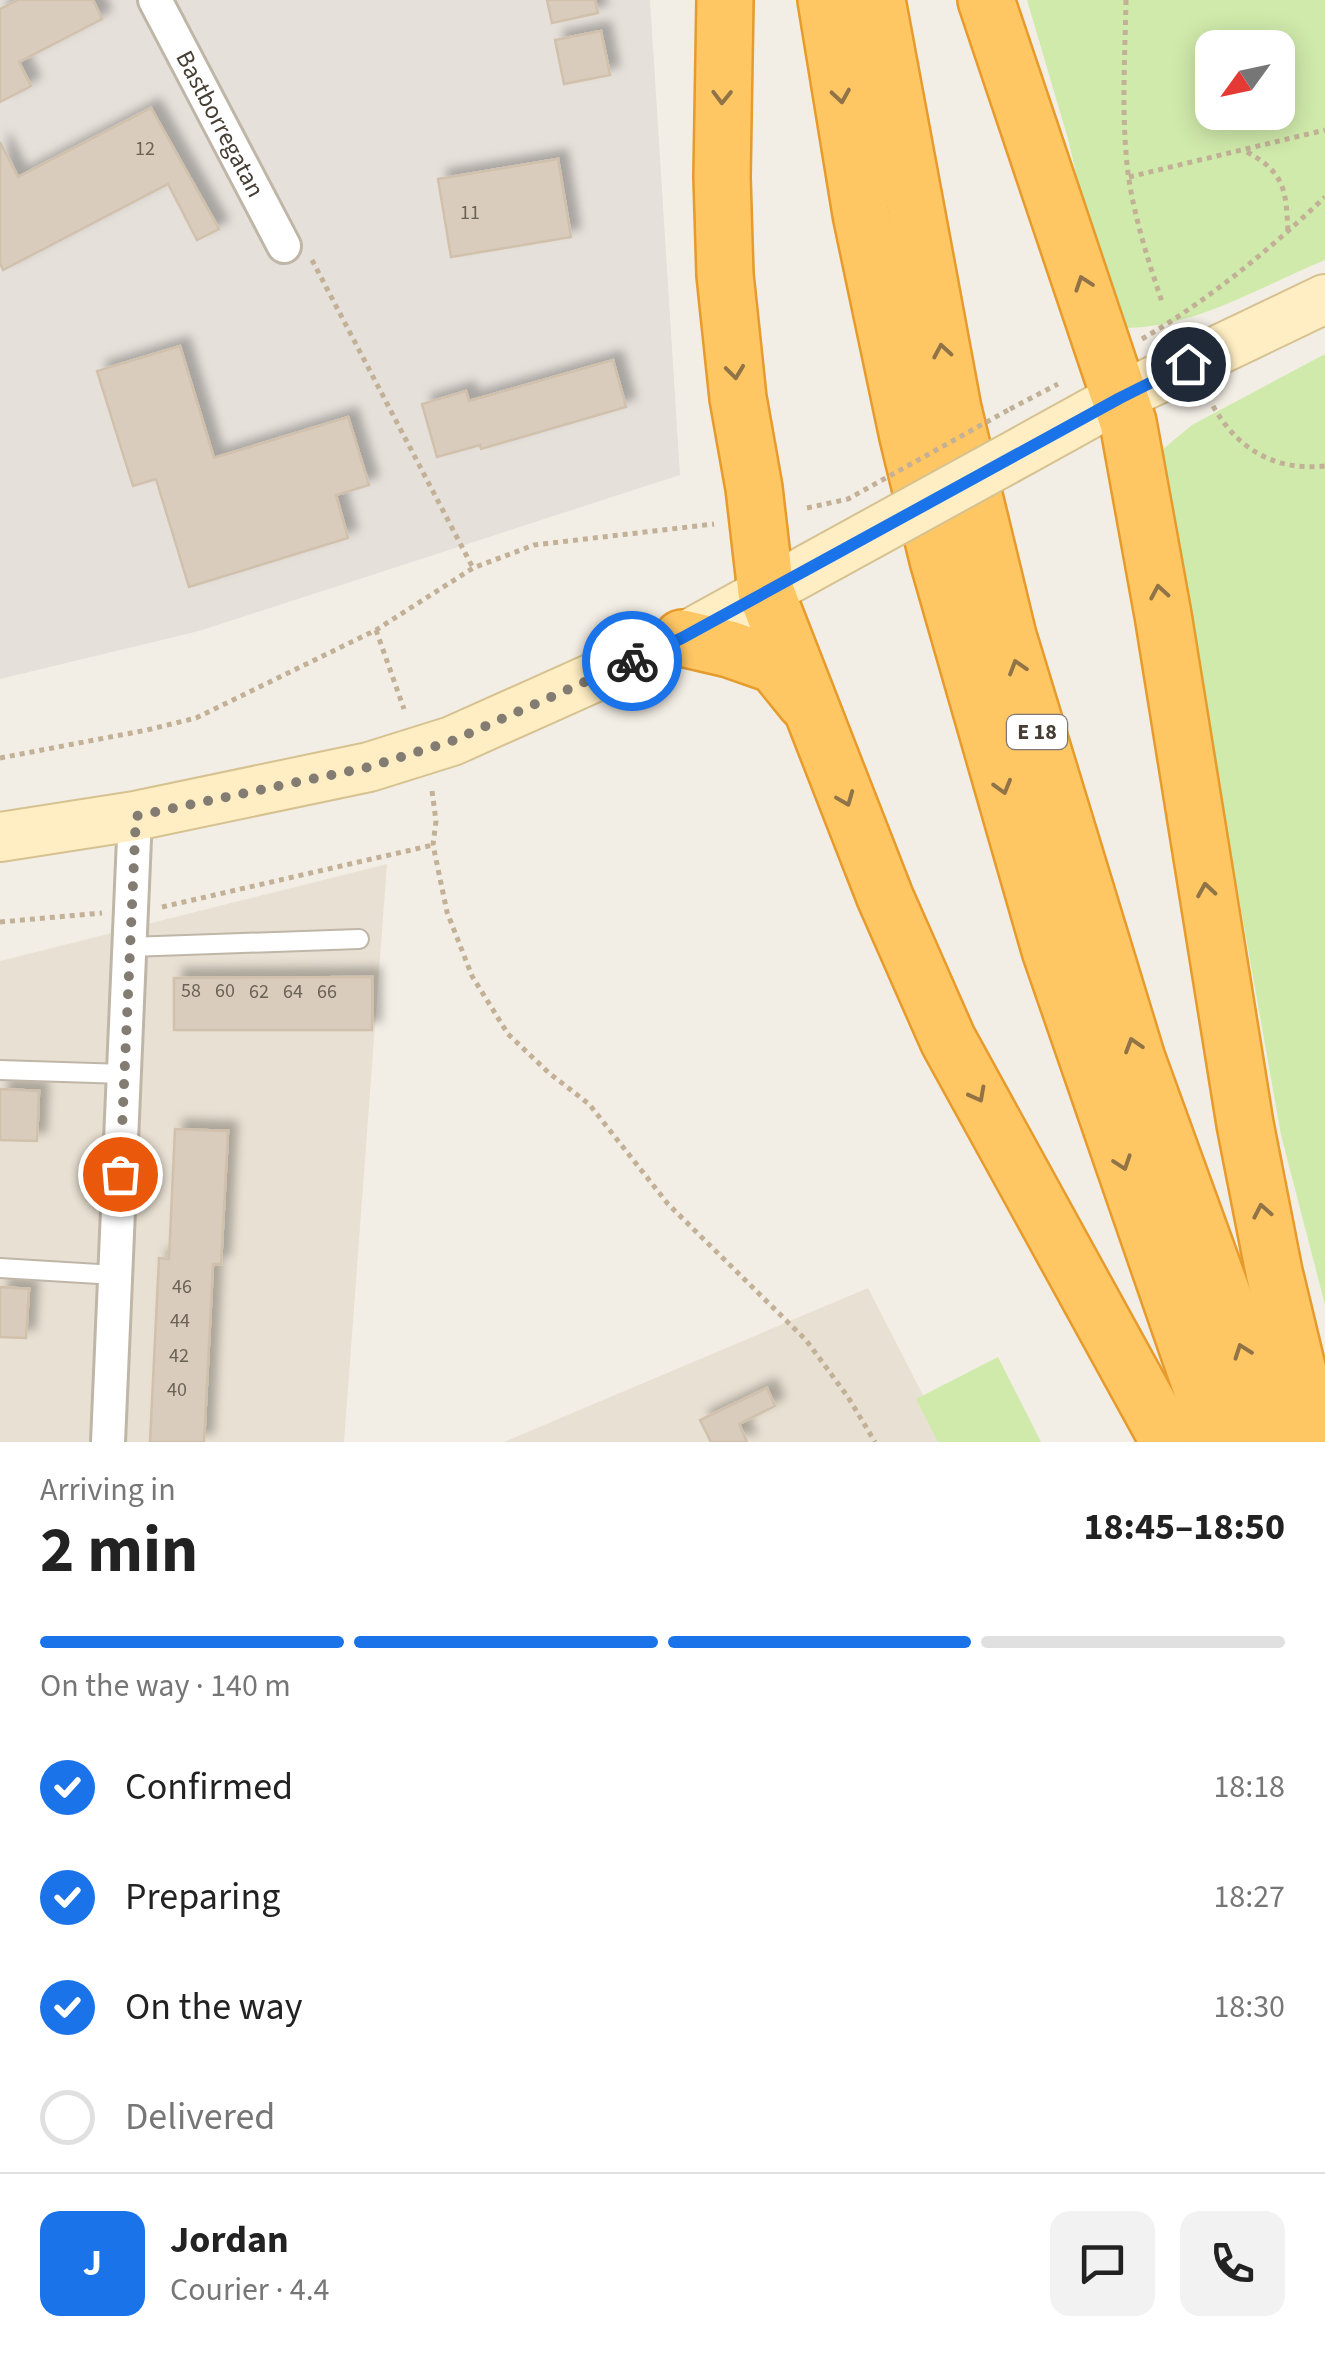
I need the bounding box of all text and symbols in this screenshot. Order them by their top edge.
north arrow [1195,30,1295,130]
map controls [1195,30,1295,130]
street label: Bastborregatan [167,44,273,204]
one-way arrow [830,88,851,104]
one-way arrow [712,90,733,106]
house number: 12 [135,135,155,163]
house number: 11 [460,199,480,227]
one-way arrow [1075,275,1095,292]
pin [1146,322,1231,407]
icon: home [1161,337,1216,392]
one-way arrow [932,343,953,359]
one-way arrow [724,364,745,380]
one-way arrow [1149,583,1170,600]
courier [582,611,682,711]
icon: bike [605,634,660,689]
one-way arrow [1008,659,1029,676]
road number: E 18 [1007,715,1067,749]
one-way arrow [991,778,1012,795]
one-way arrow [834,789,854,806]
one-way arrow [1196,882,1217,899]
house number: 58 [181,977,201,1005]
house number: 60 [215,977,235,1005]
house number: 62 [249,978,269,1006]
house number: 64 [283,978,303,1006]
house number: 66 [317,978,337,1006]
one-way arrow [1124,1037,1144,1054]
one-way arrow [966,1084,986,1102]
pin [78,1132,163,1217]
icon: bag [93,1147,148,1202]
one-way arrow [1111,1154,1131,1171]
one-way arrow [1253,1202,1274,1219]
house number: 46 [172,1273,192,1301]
house number: 44 [170,1307,190,1335]
house number: 42 [169,1342,189,1370]
one-way arrow [1233,1343,1254,1360]
house number: 40 [167,1376,187,1404]
text: Arriving in [40,1467,176,1513]
text: 18:45–18:50 [1083,1500,1285,1554]
text: 2 min [40,1504,198,1597]
text: On the way · 140 m [40,1663,291,1709]
icon: check [40,1760,95,1815]
text: Confirmed [125,1760,293,1814]
text: 18:18 [1213,1764,1285,1810]
icon: check [40,1870,95,1925]
text: Preparing [125,1870,280,1924]
text: 18:27 [1213,1874,1285,1920]
icon: check [40,1980,95,2035]
text: On the way [125,1980,302,2034]
text: 18:30 [1213,1984,1285,2030]
text: Delivered [125,2090,275,2144]
button: chat [1050,2211,1155,2316]
button: phone [1180,2211,1285,2316]
text: Jordan [170,2213,289,2267]
text: J [83,2236,102,2290]
text: Courier · 4.4 [170,2267,330,2313]

